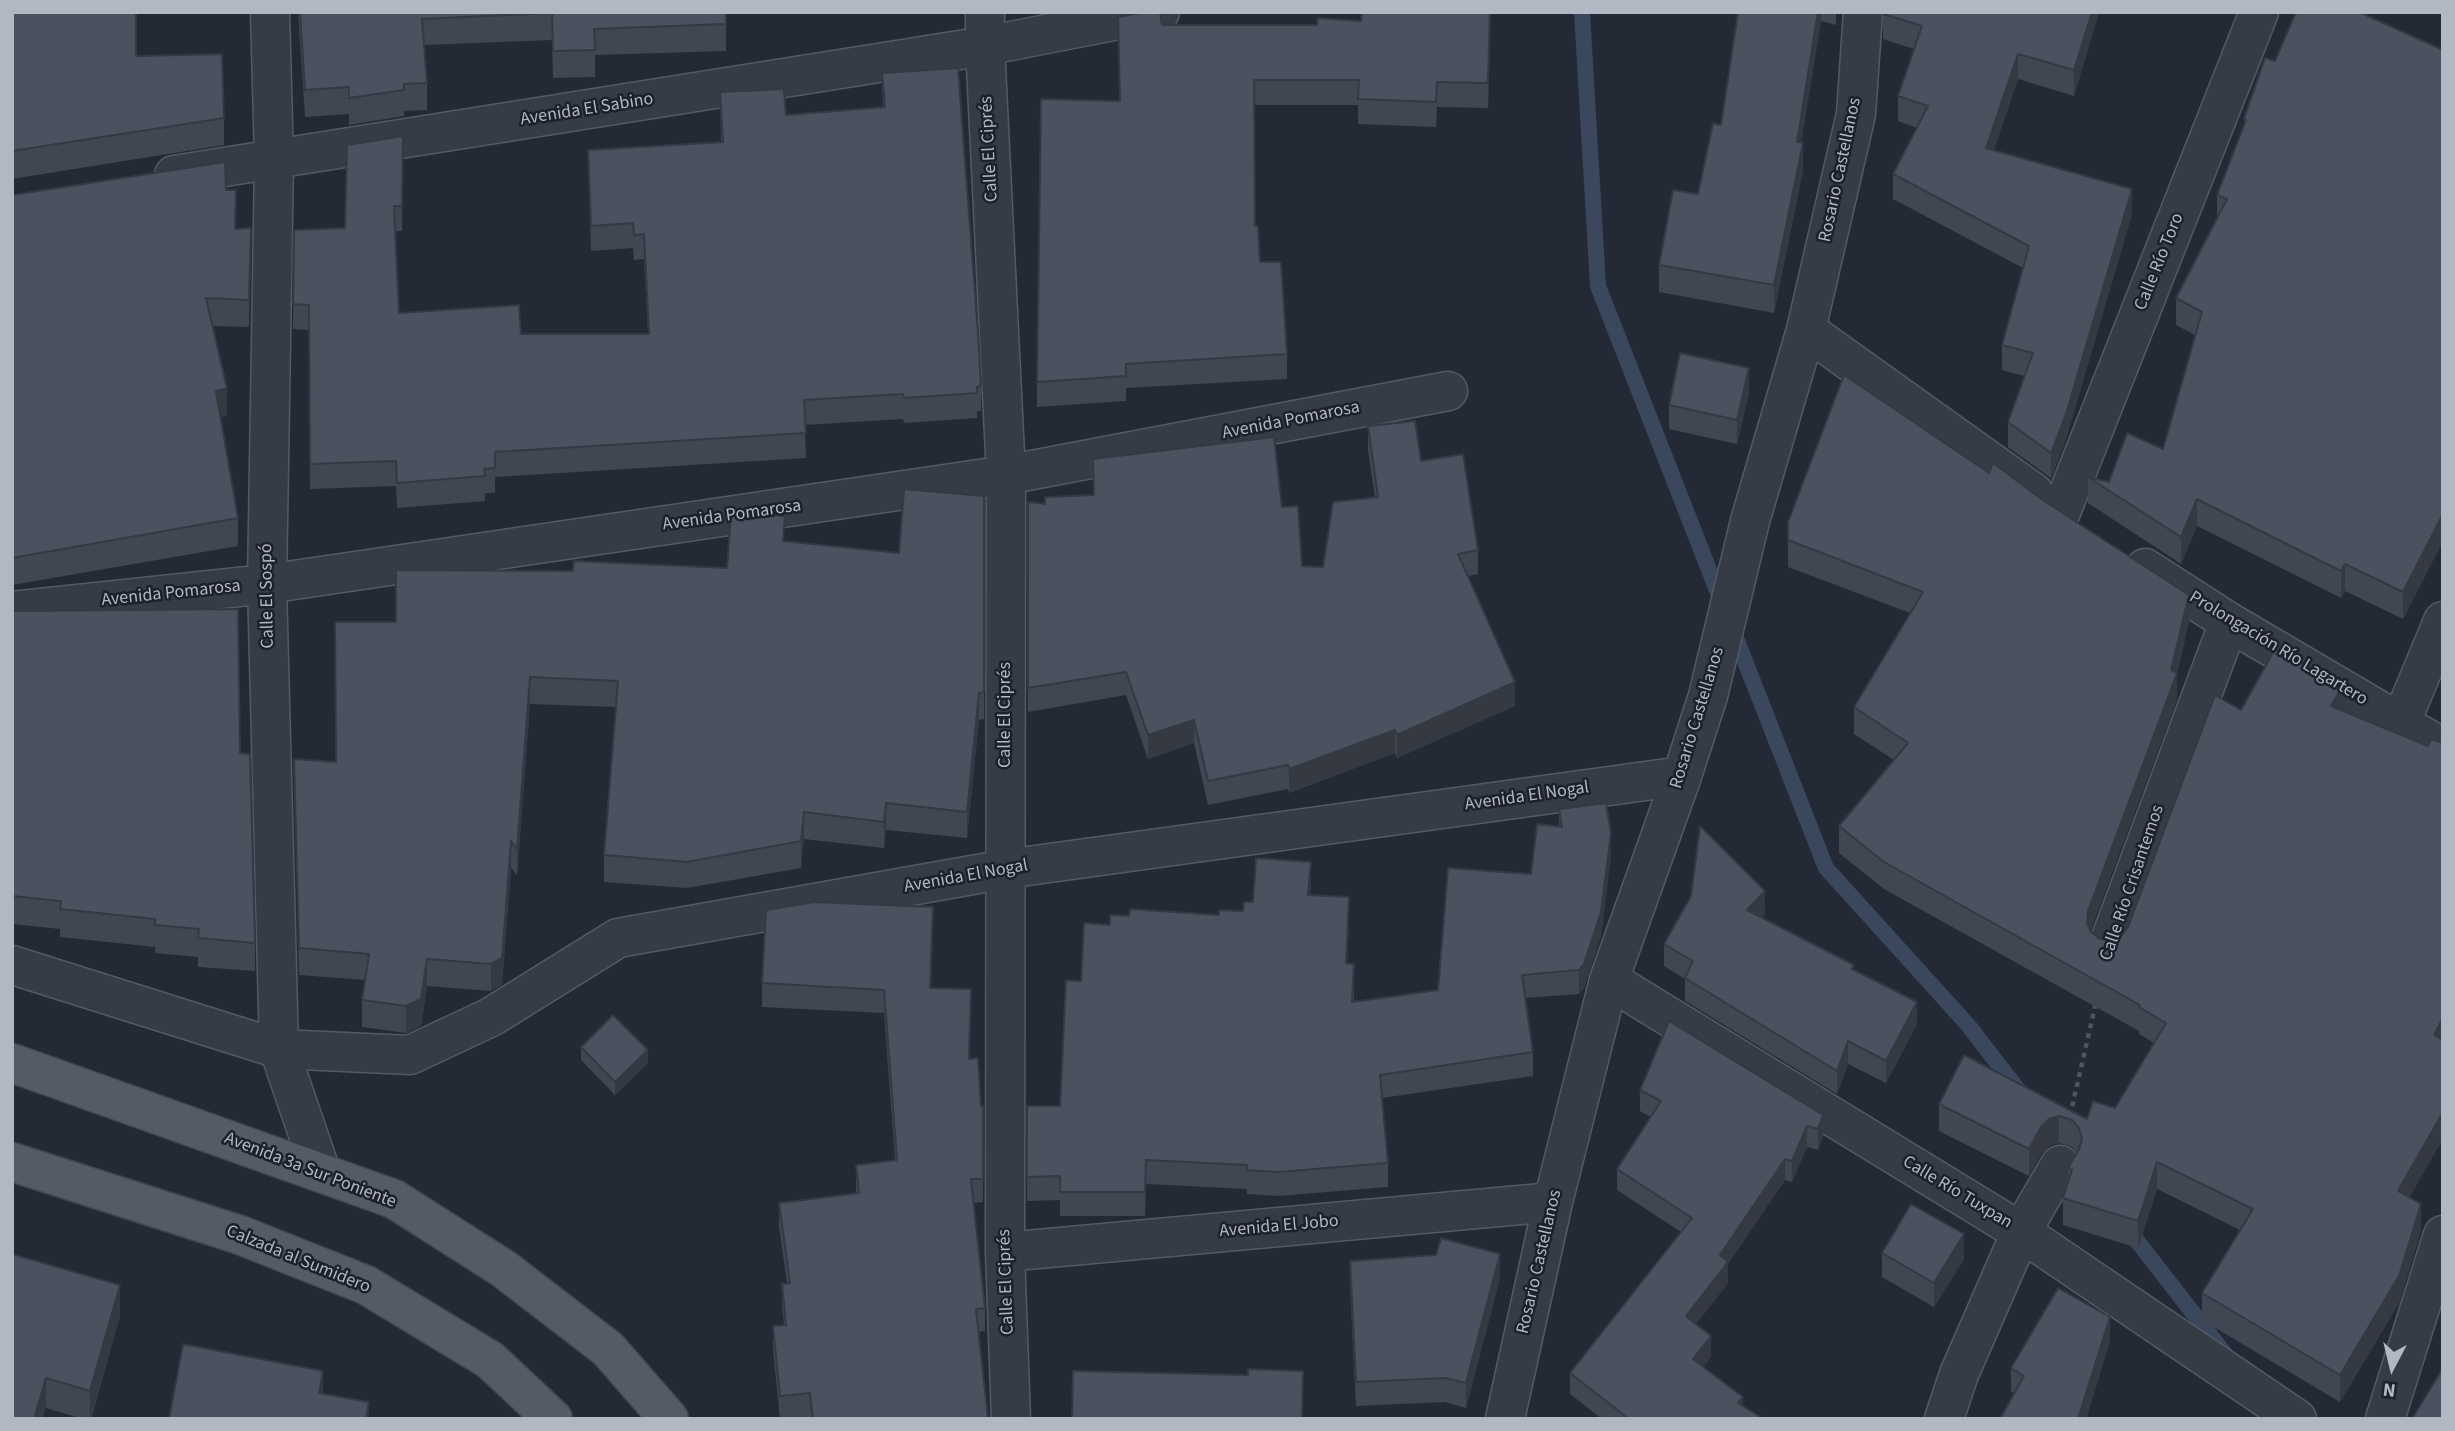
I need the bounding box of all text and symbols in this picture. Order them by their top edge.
street label: Avenida El Sabino [519,89,655,131]
street label: Calle El Ciprés [976,96,1004,202]
street label: Rosario Castellanos [1815,96,1867,244]
street label: Calle Río Toro [2131,210,2189,314]
street label: Avenida Pomarosa [1220,397,1362,445]
street label: Avenida Pomarosa [661,496,803,536]
street label: Calle El Sospó [256,543,280,649]
street label: Avenida Pomarosa [100,576,242,612]
street label: Prolongación Río Lagartero [2185,587,2371,711]
street label: Rosario Castellanos [1666,645,1730,791]
street label: Calle El Ciprés [995,662,1017,768]
street label: Avenida El Nogal [1463,778,1591,816]
street label: Calle Río Crisantemos [2096,802,2170,964]
street label: Avenida El Nogal [902,855,1030,899]
street label: Avenida 3a Sur Poniente [221,1128,399,1214]
street label: Calle Río Tuxpan [1898,1152,2016,1234]
street label: Rosario Castellanos [1513,1188,1567,1336]
street label: Avenida El Jobo [1218,1211,1340,1243]
street label: Calzada al Sumidero [223,1221,373,1299]
street label: Calle El Ciprés [994,1229,1020,1335]
north arrow [2357,1333,2427,1403]
text: N [2381,1375,2397,1404]

